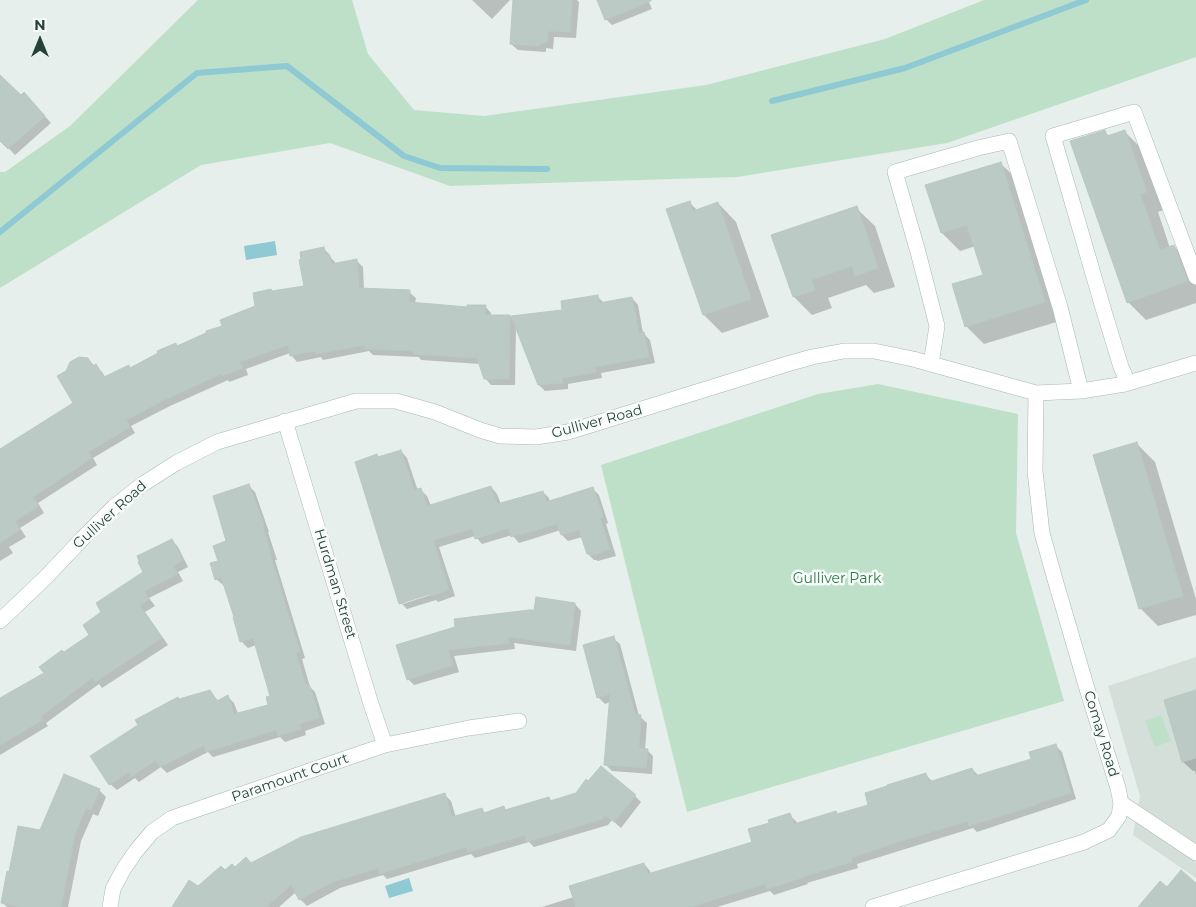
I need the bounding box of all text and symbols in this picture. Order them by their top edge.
north arrow [15,15,65,65]
text: N [34,16,46,34]
street label: Gulliver Road [550,402,644,442]
street label: Gulliver Road [70,478,150,552]
street label: Hurdman Street [310,527,360,641]
park label: Gulliver Park [793,571,881,587]
street label: Comay Road [1080,689,1122,779]
street label: Paramount Court [229,750,351,806]

